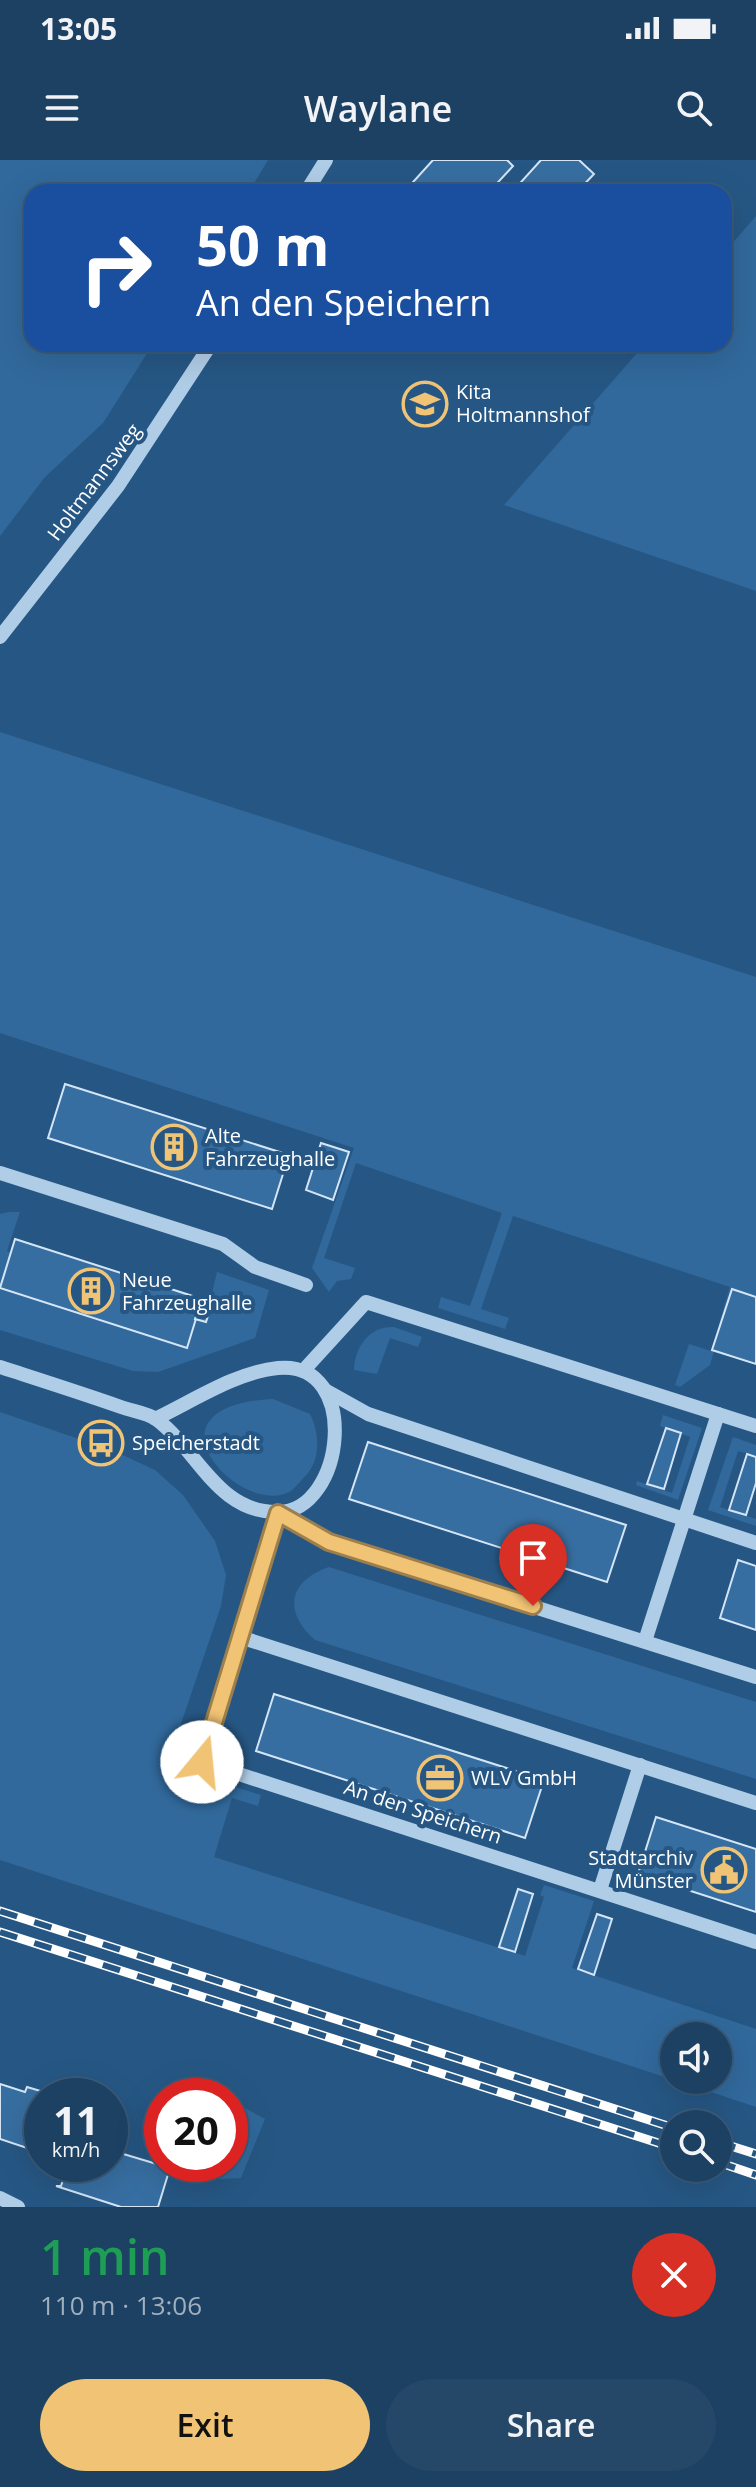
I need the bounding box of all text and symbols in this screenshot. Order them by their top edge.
text: 13:05 [40,8,117,49]
text: Waylane [304,84,452,133]
icon: menu [40,86,84,130]
icon: search [672,86,716,130]
text: 50 m [196,206,330,282]
icon: right [64,216,168,320]
text: An den Speichern [196,278,491,327]
place label: Kita Holtmannshof [456,378,591,428]
school or university icon: Kita Holtmannshof [401,380,449,428]
street label: Holtmannsweg [41,417,147,546]
place label: Alte Fahrzeughalle [205,1122,335,1172]
building icon: Alte Fahrzeughalle [150,1123,198,1171]
place label: Neue Fahrzeughalle [122,1266,252,1316]
building icon: Neue Fahrzeughalle [67,1267,115,1315]
bus stop icon: Speicherstadt [77,1419,125,1467]
place label: Speicherstadt [132,1429,260,1456]
pin [499,1524,567,1606]
icon: arrive [511,1536,555,1580]
position arrow [160,1720,244,1804]
office icon: WLV GmbH [416,1754,464,1802]
place label: WLV GmbH [471,1764,577,1791]
street label: An den Speichern [341,1773,505,1850]
place label: Stadtarchiv Münster [588,1844,693,1894]
public building icon: Stadtarchiv Münster [700,1846,748,1894]
map controls [660,2022,732,2182]
button: sound [660,2022,732,2094]
speed limit sign: 20 [144,2078,248,2182]
text: 11 [53,2092,99,2147]
button: search [660,2110,732,2182]
text: km/h [52,2136,100,2163]
text: 1 min [40,2224,170,2289]
button: close [632,2233,716,2317]
text: 110 m · 13:06 [40,2287,202,2323]
button: Exit [40,2379,370,2471]
button: Share [386,2379,716,2471]

